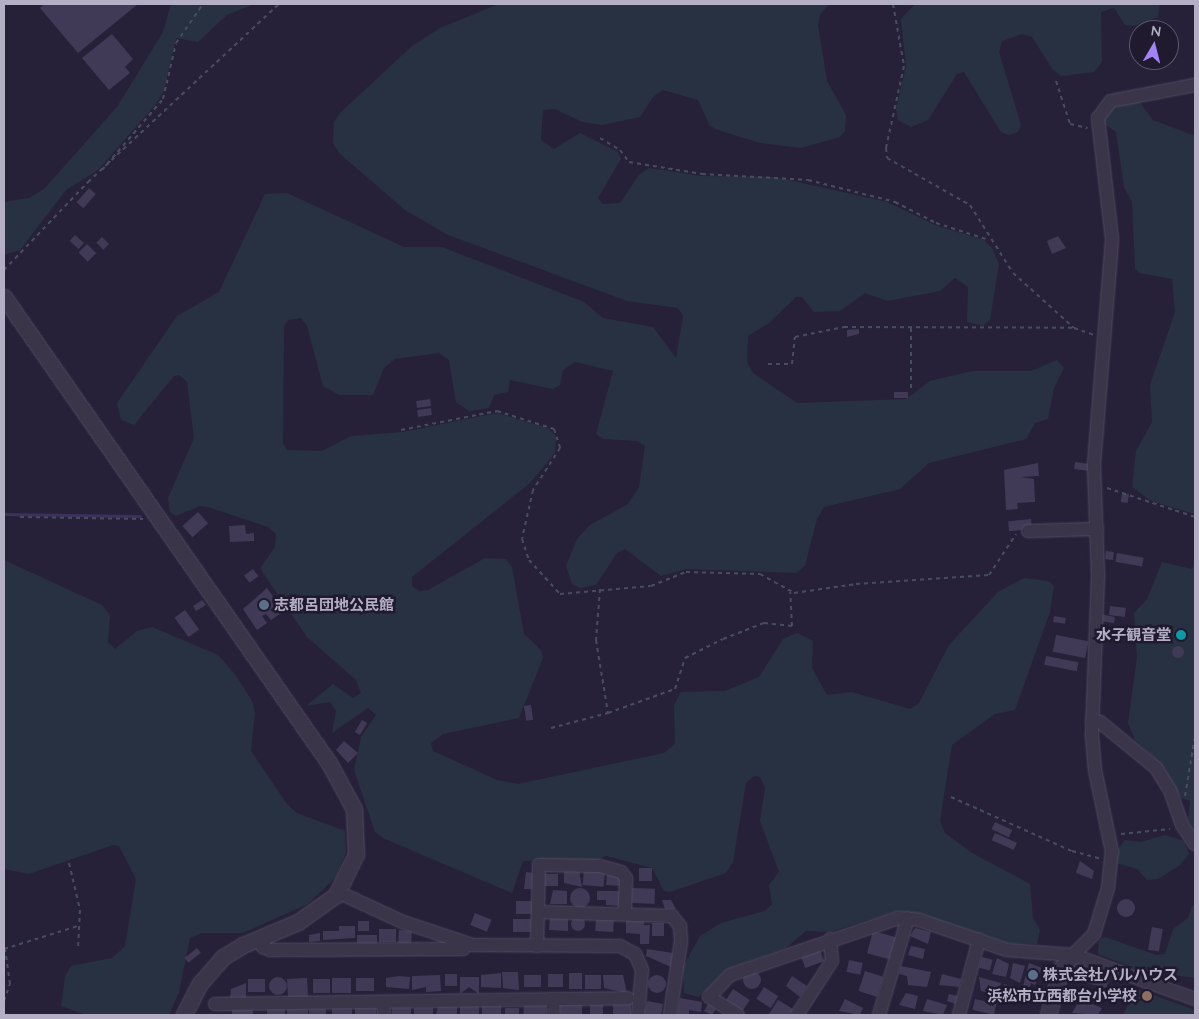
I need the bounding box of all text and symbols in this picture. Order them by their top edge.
north arrow [1129,20,1179,70]
text: N [1150,22,1162,41]
place label: 志都呂団地公民館 [274,596,394,614]
marker: 志都呂団地公民館 [258,599,270,611]
place label: 水子観音堂 [1096,626,1171,644]
marker: 水子観音堂 [1175,629,1187,641]
place label: 株式会社バルハウス [1043,966,1178,984]
marker: 株式会社バルハウス [1027,969,1039,981]
place label: 浜松市立西都台小学校 [987,987,1137,1005]
marker: 浜松市立西都台小学校 [1141,990,1153,1002]

